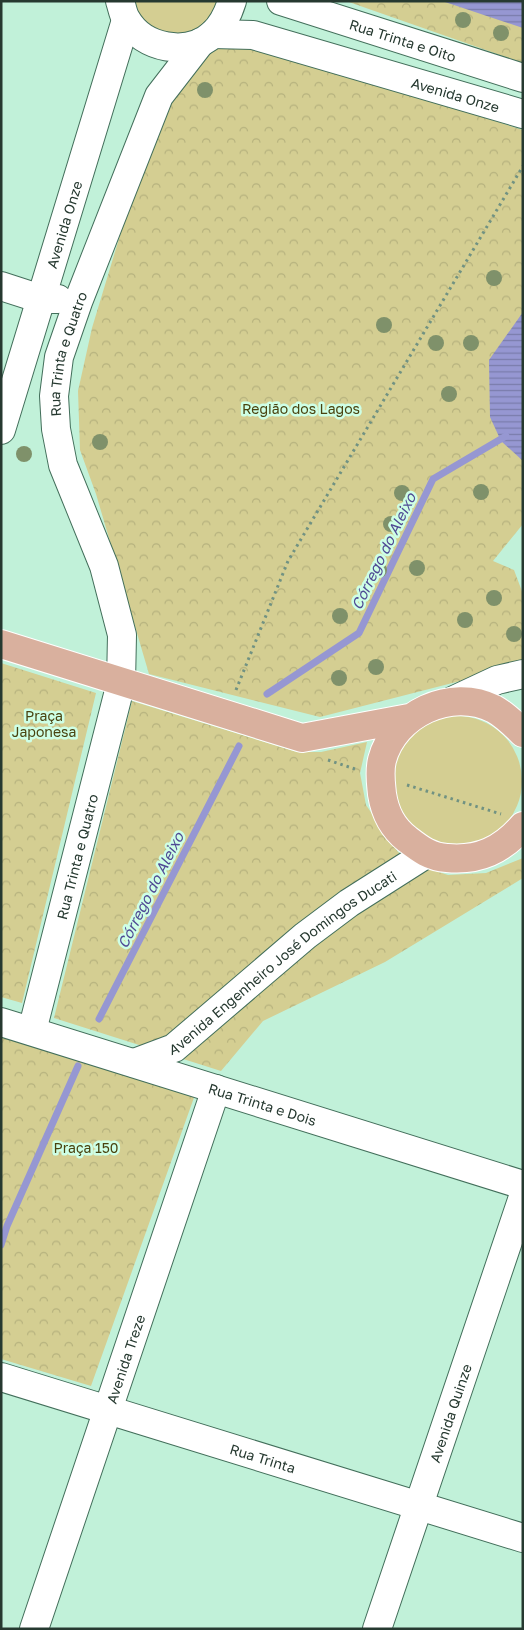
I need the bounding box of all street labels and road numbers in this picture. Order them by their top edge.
street label: Rua Trinta e Oito [347,15,458,65]
street label: Avenida Onze [409,73,502,115]
street label: Avenida Onze [42,178,85,270]
street label: Rua Trinta e Quatro [45,289,90,417]
street label: Rua Trinta e Quatro [52,792,101,921]
street label: Avenida Engenheiro José Domingos Ducati [166,867,399,1058]
street label: Rua Trinta e Dois [206,1079,319,1129]
street label: Avenida Treze [102,1312,148,1406]
street label: Avenida Quinze [425,1361,475,1465]
street label: Rua Trinta [228,1440,298,1476]

